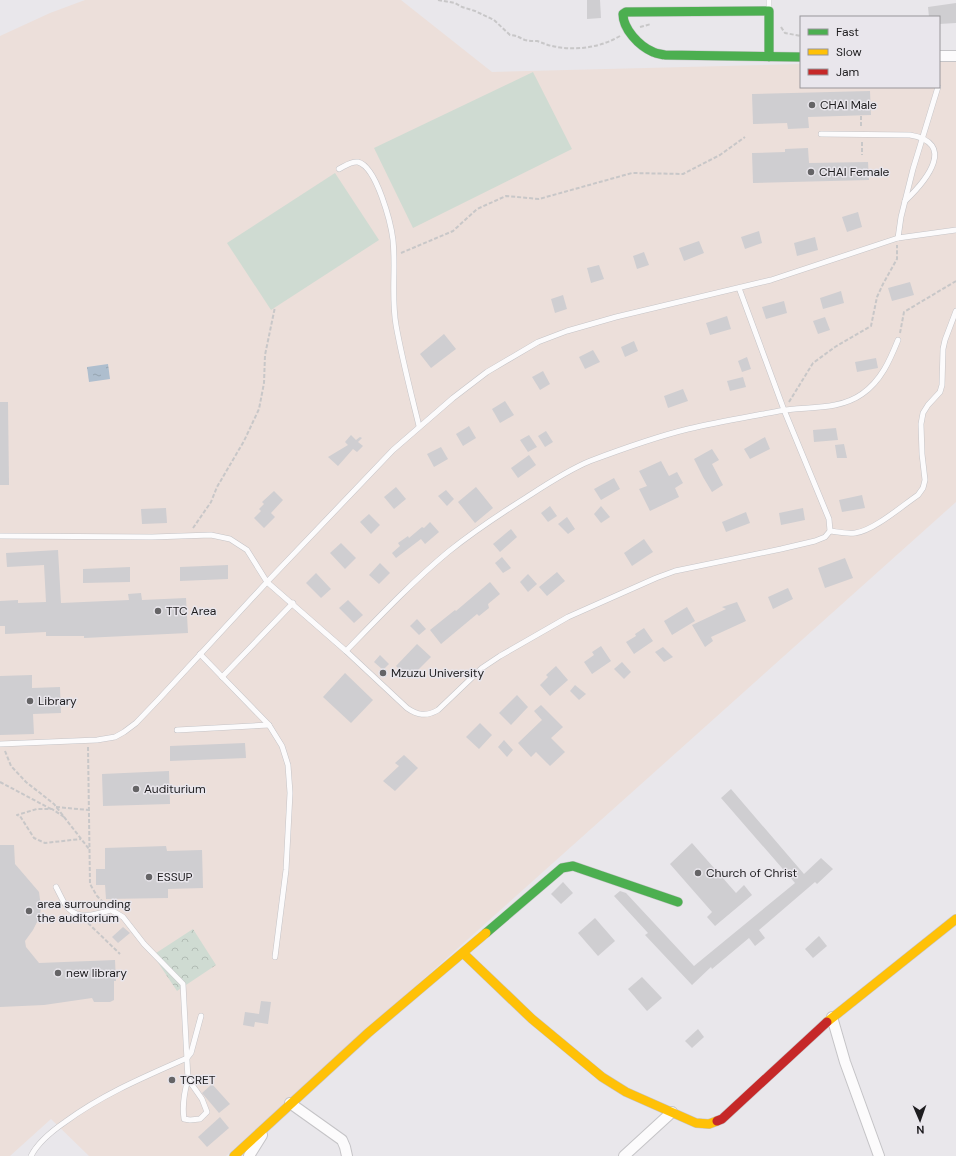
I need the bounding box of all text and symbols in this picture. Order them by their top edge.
legend [800,16,940,88]
text: Fast [836,24,859,40]
text: Slow [836,44,862,60]
text: Jam [836,64,859,80]
place label: CHAI Male [820,97,877,113]
marker: CHAI Male [807,100,817,110]
place label: CHAI Female [819,164,890,180]
marker: CHAI Female [806,167,816,177]
place label: TTC Area [166,603,216,619]
marker: TTC Area [153,606,163,616]
place label: Mzuzu University [391,665,485,681]
marker: Mzuzu University [378,668,388,678]
place label: Library [38,693,77,709]
marker: Library [25,696,35,706]
place label: Auditurium [144,781,206,797]
marker: Auditurium [131,784,141,794]
place label: Church of Christ [706,865,798,881]
marker: Church of Christ [693,868,703,878]
place label: ESSUP [157,869,193,885]
marker: ESSUP [144,872,154,882]
place label: area surrounding the auditorium [37,896,131,926]
marker: area surrounding the auditorium [24,906,34,916]
place label: new library [66,965,127,981]
marker: new library [53,968,63,978]
place label: TCRET [180,1072,216,1088]
marker: TCRET [167,1075,177,1085]
north arrow [900,1100,940,1140]
text: N [916,1123,925,1137]

